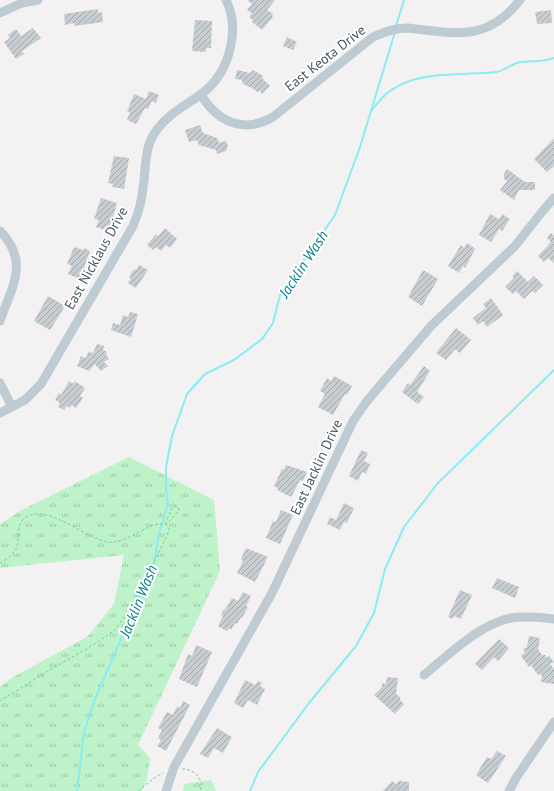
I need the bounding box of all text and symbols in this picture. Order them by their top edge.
street label: East Keota Drive [281,21,369,95]
street label: East Nicklaus Drive [60,204,132,312]
water label: Jacklin Wash [274,227,332,302]
street label: East Jacklin Drive [286,416,346,518]
water label: Jacklin Wash [114,562,161,641]

